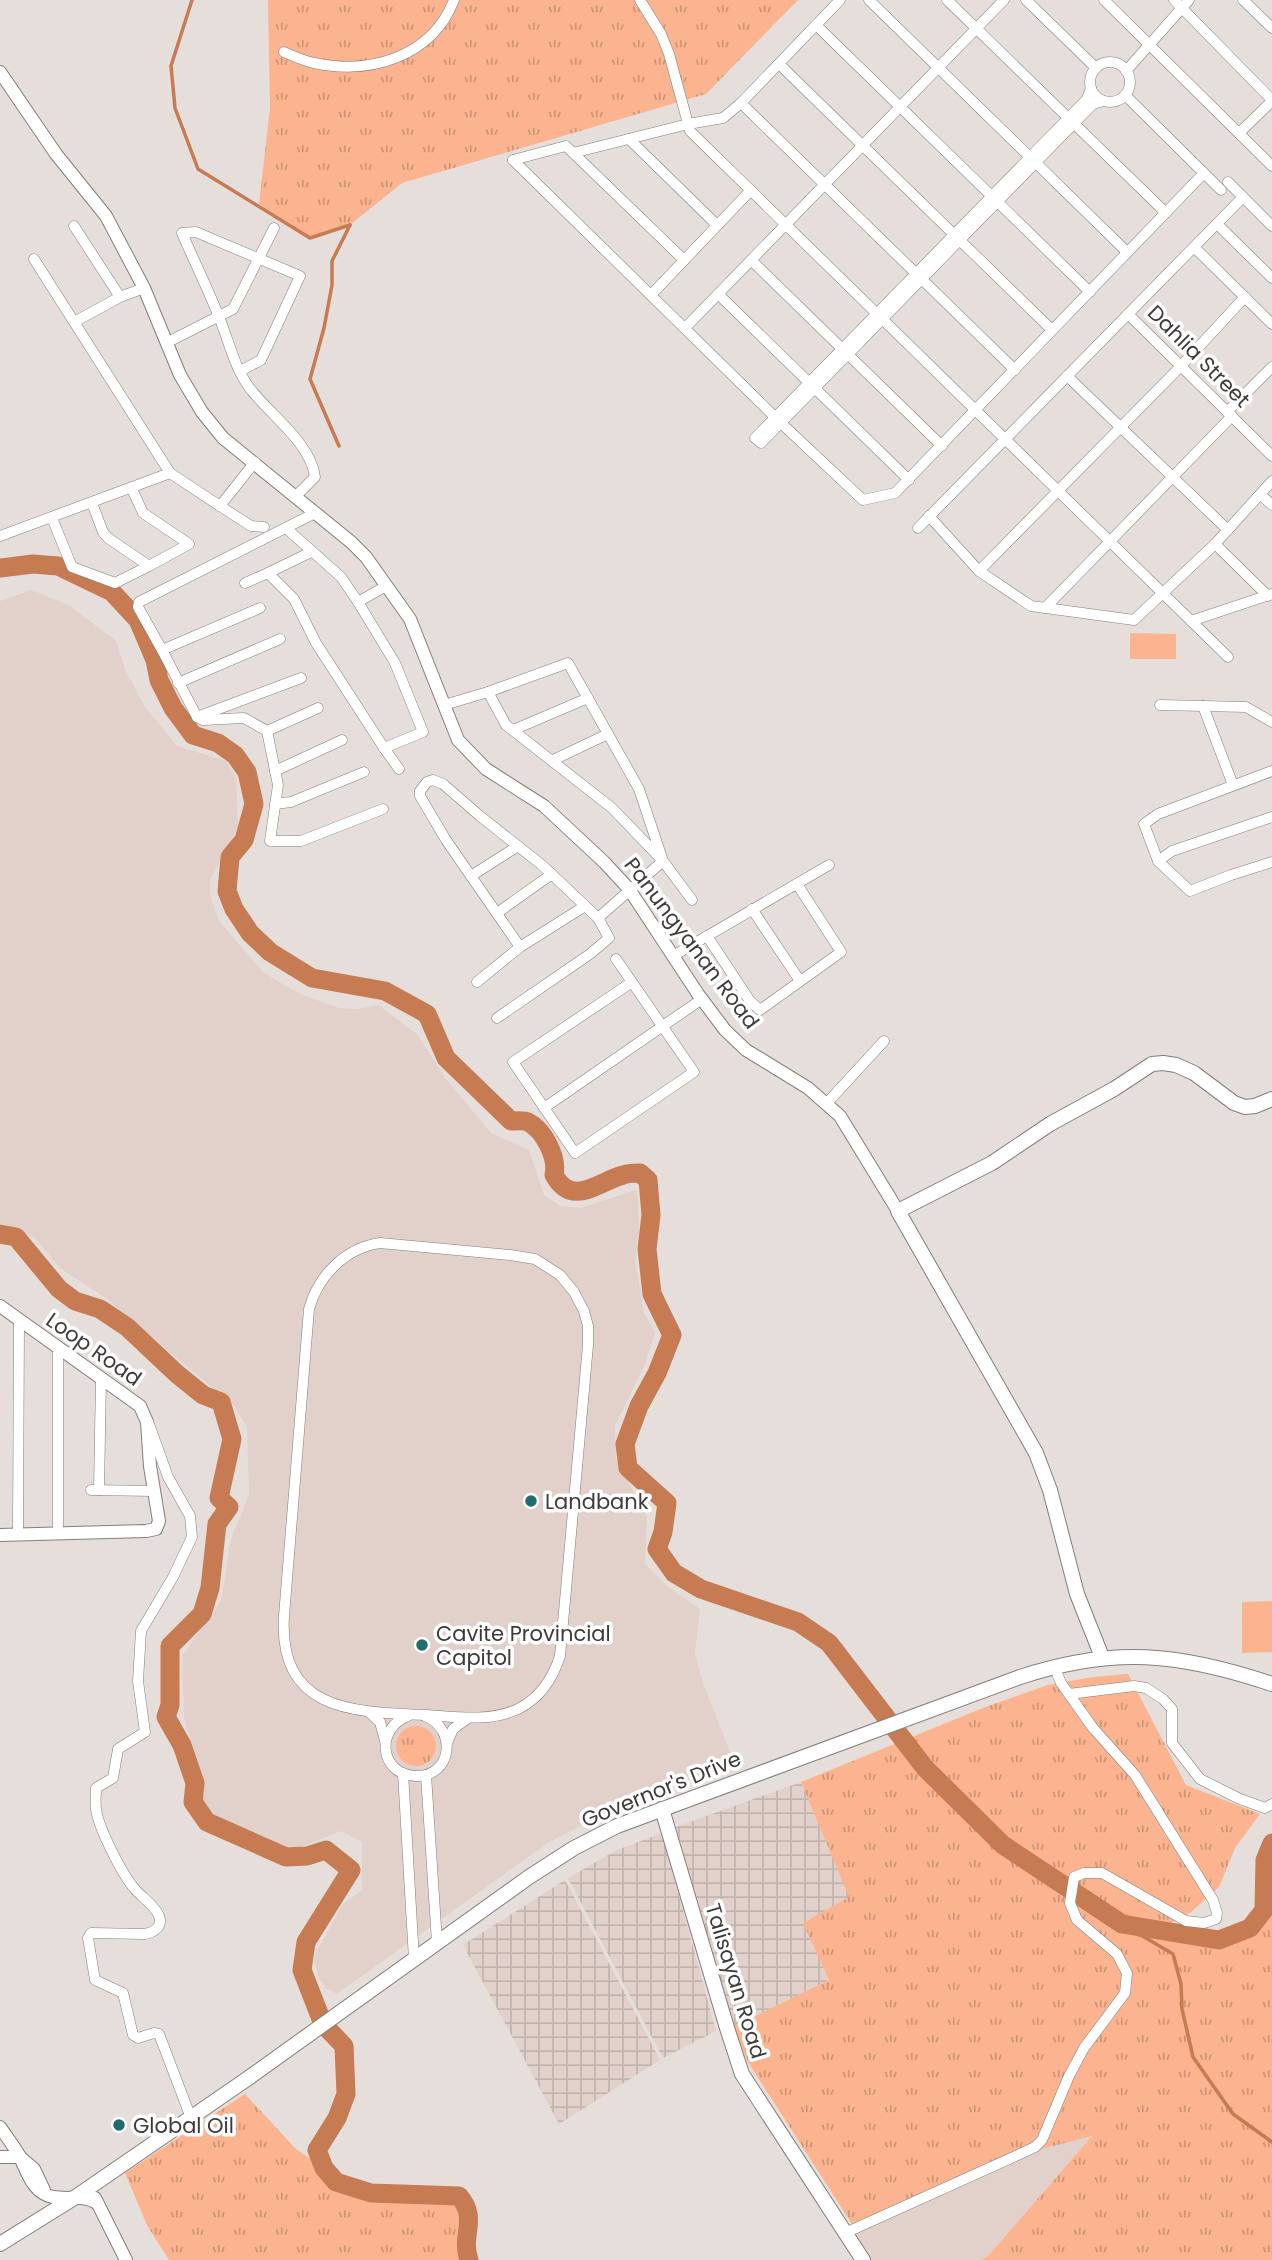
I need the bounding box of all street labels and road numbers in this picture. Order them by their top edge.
street label: Dahlia Street [1141,298,1257,414]
street label: Panungyanan Road [618,851,766,1035]
street label: Loop Road [40,1305,148,1393]
street label: Governor's Drive [577,1744,745,1834]
street label: Talisayan Road [699,1900,773,2062]

